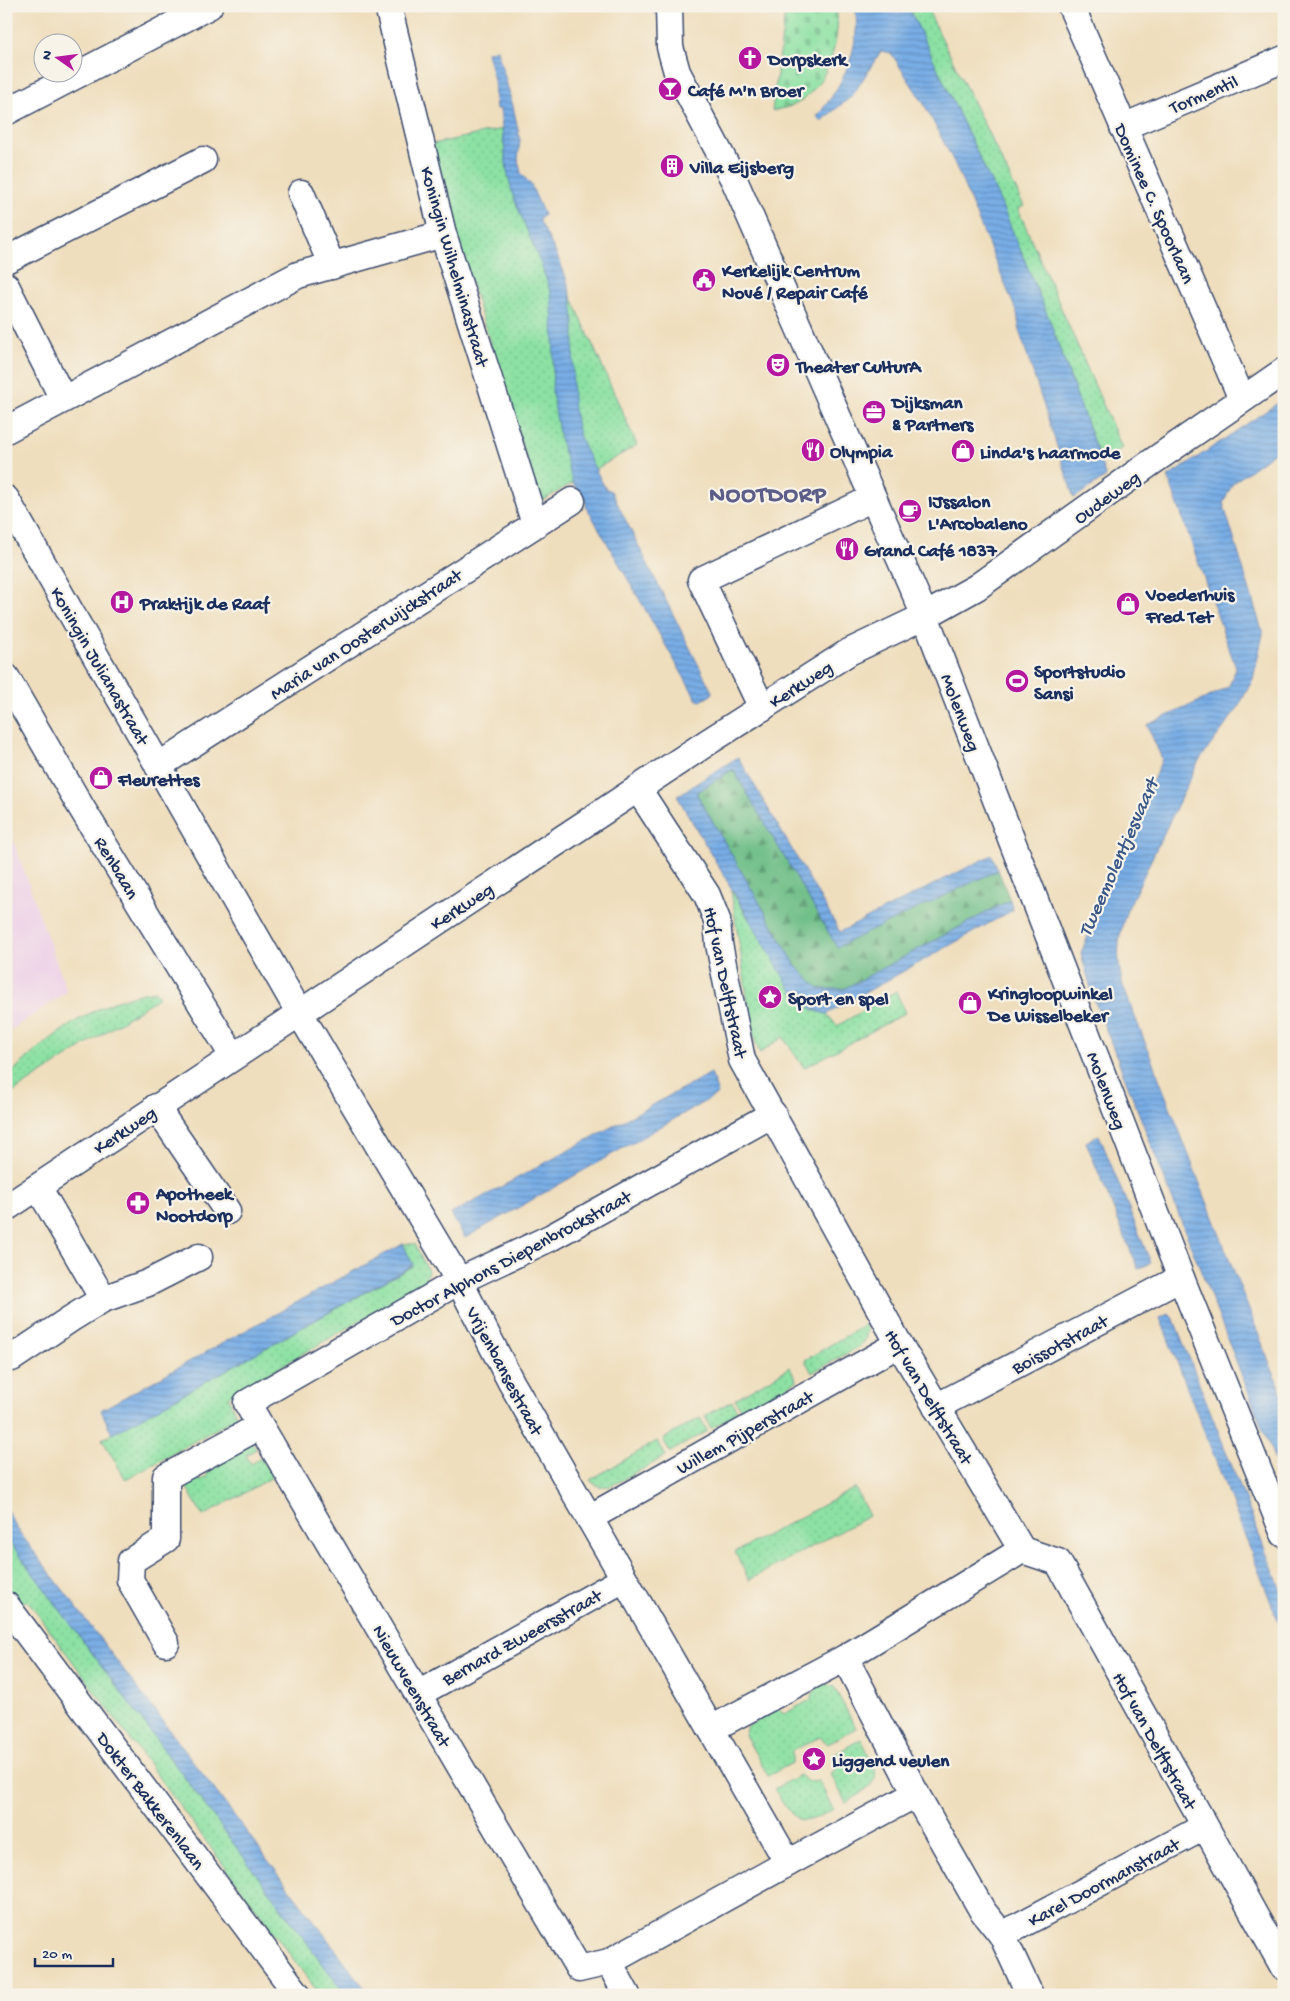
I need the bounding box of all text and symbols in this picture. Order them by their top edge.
north arrow [32,32,82,82]
church icon: Dorpskerk [737,45,763,71]
text: N [38,49,57,62]
place label: Dorpskerk [766,50,849,73]
street label: Tormentil [1166,72,1242,121]
bar icon: Café M'n Broer [657,76,683,102]
place label: Café M'n Broer [687,81,806,104]
street label: Dominee C. Spoorlaan [1106,119,1198,288]
building icon: Villa Eijsberg [659,153,685,179]
place label: Villa Eijsberg [689,158,794,181]
street label: Koningin Wilhelminastraat [413,164,493,372]
place label: Kerkelijk Centrum Nové / Repair Café [721,261,869,306]
public building icon: Kerkelijk Centrum Nové / Repair Café [691,267,717,293]
theatre icon: Theater CulturA [765,352,791,378]
place label: Theater CulturA [794,357,922,380]
place label: Dijksman & Partners [890,393,974,438]
office icon: Dijksman & Partners [861,399,887,425]
restaurant icon: Olympia [800,437,826,463]
shop icon: Linda's haarmode [950,438,976,464]
place label: Olympia [830,442,894,465]
place label: Linda's haarmode [980,443,1122,466]
street label: Oudeweg [1070,467,1146,531]
district label: NOOTDORP [709,482,827,511]
place label: IJssalon L'Arcobaleno [928,492,1028,537]
cafe icon: IJssalon L'Arcobaleno [897,498,923,524]
restaurant icon: Grand Café 1837 [834,536,860,562]
place label: Grand Café 1837 [864,541,998,564]
street label: Maria van Oosterwijckstraat [267,564,469,707]
street label: Koningin Julianastraat [43,584,154,752]
place label: Voederhuis Fred Tet [1145,585,1235,630]
hospital icon: Praktijk de Raaf [109,589,135,615]
shop icon: Voederhuis Fred Tet [1115,591,1141,617]
place label: Praktijk de Raaf [139,594,271,617]
street label: Kerkweg [766,657,838,715]
place label: Sportstudio Sansi [1034,662,1125,707]
sports icon: Sportstudio Sansi [1004,668,1030,694]
street label: Molenweg [933,671,984,756]
shop icon: Fleurettes [88,765,114,791]
place label: Fleurettes [117,770,200,793]
water label: Tweemolentjesvaart [1075,772,1167,941]
street label: Renbaan [87,833,143,904]
street label: Kerkweg [427,879,499,937]
street label: Hof van Delftstraat [696,905,751,1063]
place icon: Sport en spel [757,984,783,1010]
place label: Kringloopwinkel De Wisselbeker [986,984,1113,1029]
place label: Sport en spel [788,989,889,1012]
shop icon: Kringloopwinkel De Wisselbeker [957,990,983,1016]
street label: Molenweg [1079,1049,1130,1134]
street label: Kerkweg [90,1102,162,1161]
place label: Apotheek Nootdorp [155,1184,235,1229]
street label: Doctor Alphons Diepenbrockstraat [386,1186,638,1334]
pharmacy icon: Apotheek Nootdorp [125,1190,151,1216]
street label: Vrijenbansestraat [459,1302,548,1442]
street label: Boissotstraat [1008,1310,1115,1382]
street label: Hof van Delftstraat [878,1326,978,1472]
street label: Willem Pijperstraat [673,1386,820,1481]
street label: Bernard Zweersstraat [438,1585,608,1693]
street label: Nieuwveenstraat [366,1622,455,1754]
street label: Hof van Delftstraat [1106,1669,1201,1816]
street label: Dokter Bakkerenlaan [89,1727,208,1875]
place icon: Liggend veulen [801,1746,827,1772]
place label: Liggend veulen [832,1751,950,1774]
street label: Karel Doormanstraat [1025,1833,1186,1934]
scale bar [35,1936,112,1968]
text: 20 m [42,1946,72,1964]

